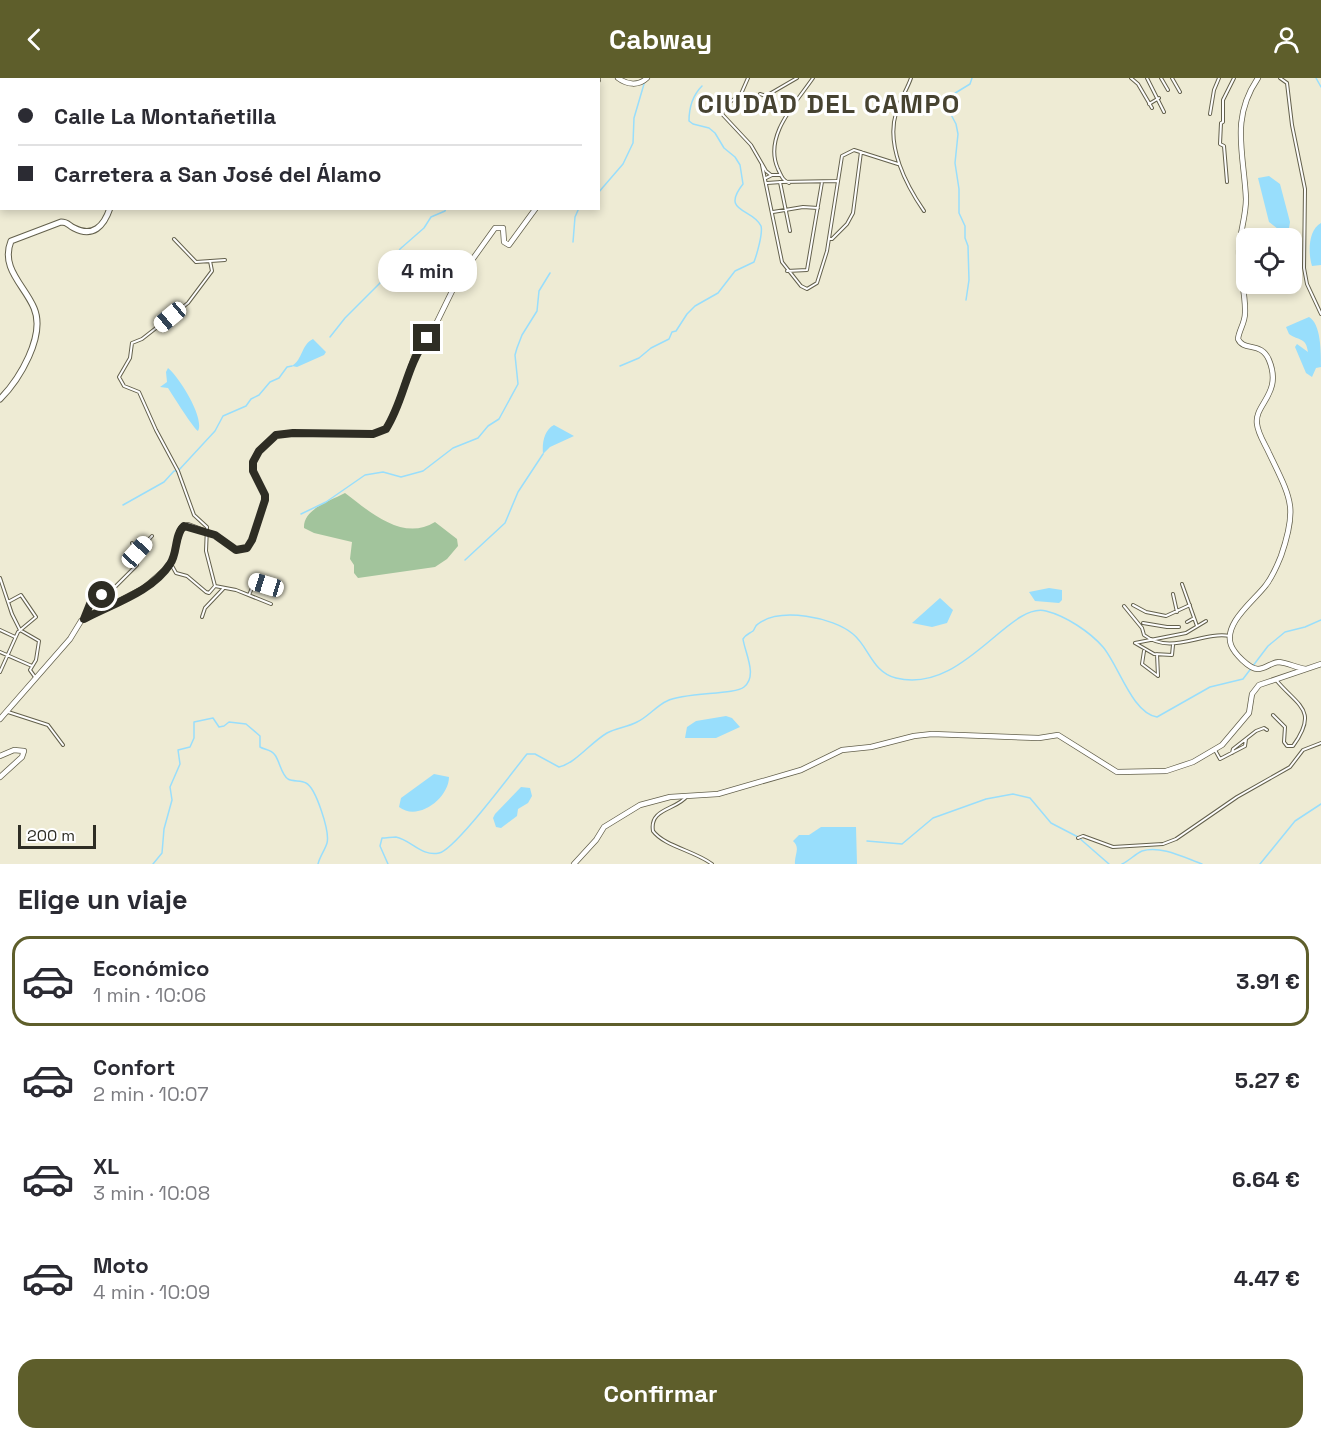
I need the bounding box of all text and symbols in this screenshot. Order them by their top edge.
text: Cabway [609,22,712,57]
icon: back [18,23,51,56]
icon: person [1270,23,1303,56]
district label: CIUDAD DEL CAMPO [697,87,961,121]
text: Calle La Montañetilla [54,102,276,130]
text: Carretera a San José del Álamo [54,160,381,188]
map controls [1236,228,1302,294]
button: locate [1236,228,1302,294]
callout: 4 min [378,251,476,293]
text: 4 min [401,258,454,284]
car [150,299,190,335]
route end [413,324,440,351]
car [118,533,156,571]
car [246,571,286,599]
route start [88,581,115,608]
scale bar [18,822,96,850]
text: 200 m [27,825,75,846]
text: Elige un viaje [18,882,188,917]
icon: car [21,954,75,1008]
text: Económico [93,954,210,982]
text: 3.91 € [1236,967,1300,995]
text: 1 min · 10:06 [93,982,206,1008]
icon: car [21,1053,75,1107]
text: Confort [93,1053,175,1081]
text: 5.27 € [1235,1066,1300,1094]
text: 2 min · 10:07 [93,1081,209,1107]
icon: car [21,1152,75,1206]
text: XL [93,1152,119,1180]
text: 6.64 € [1232,1165,1300,1193]
text: 3 min · 10:08 [93,1180,210,1206]
icon: car [21,1251,75,1305]
text: Moto [93,1251,149,1279]
text: 4.47 € [1234,1264,1300,1292]
text: 4 min · 10:09 [93,1279,210,1305]
button: Confirmar [18,1359,1303,1428]

